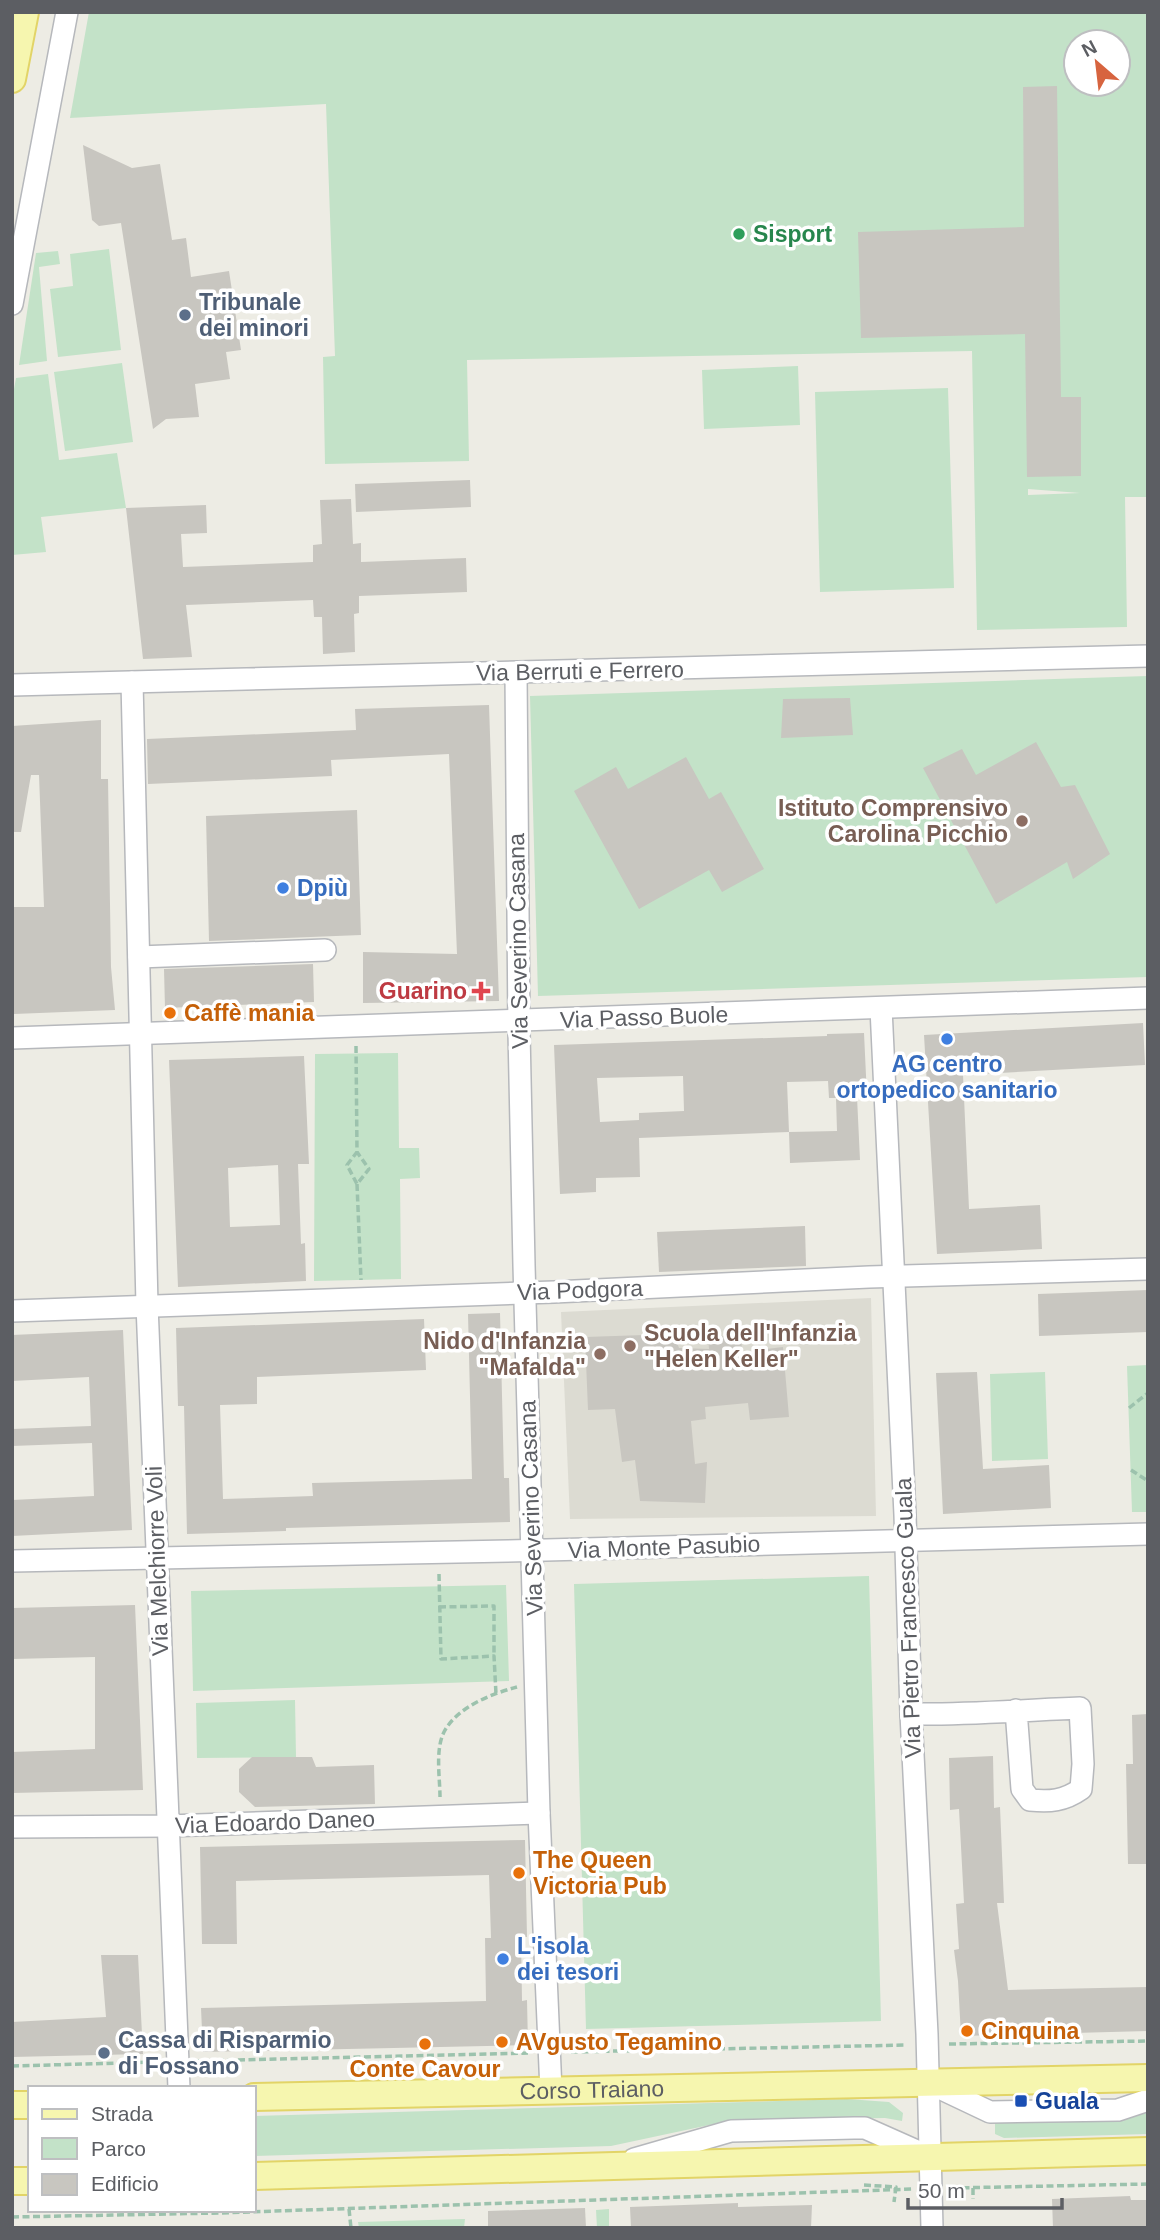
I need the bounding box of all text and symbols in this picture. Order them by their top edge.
north arrow [1062,28,1132,98]
text: N [1078,36,1100,61]
place label: Sisport [753,221,833,247]
marker: Sisport [731,226,747,242]
place label: Tribunale dei minori [199,289,309,341]
marker: Tribunale dei minori [177,307,193,323]
street label: Via Berruti e Ferrero [476,656,684,686]
place label: Istituto Comprensivo Carolina Picchio [778,795,1008,847]
marker: Istituto Comprensivo Carolina Picchio [1014,813,1030,829]
street label: Via Severino Casana [503,833,533,1049]
place label: Dpiù [297,875,348,901]
marker: Dpiù [275,880,291,896]
place label: Guarino [379,978,467,1004]
marker: Guarino [473,983,489,999]
place label: Caffè mania [184,1000,315,1026]
street label: Via Passo Buole [559,1001,729,1033]
marker: Caffè mania [162,1005,178,1021]
marker: AG centro ortopedico sanitario [939,1031,955,1047]
place label: AG centro ortopedico sanitario [836,1051,1058,1103]
street label: Via Podgora [516,1275,644,1305]
place label: Scuola dell'Infanzia "Helen Keller" [644,1320,857,1372]
place label: Nido d'Infanzia "Mafalda" [423,1328,586,1380]
marker: Scuola dell'Infanzia "Helen Keller" [622,1338,638,1354]
marker: Nido d'Infanzia "Mafalda" [592,1346,608,1362]
street label: Via Severino Casana [514,1400,548,1616]
street label: Via Melchiorre Voli [141,1466,173,1656]
street label: Via Pietro Francesco Guala [890,1477,926,1759]
street label: Via Monte Pasubio [567,1531,761,1563]
street label: Via Edoardo Daneo [174,1806,376,1838]
place label: The Queen Victoria Pub [533,1847,667,1899]
marker: The Queen Victoria Pub [511,1865,527,1881]
place label: L'isola dei tesori [517,1933,619,1985]
marker: L'isola dei tesori [495,1951,511,1967]
place label: Cinquina [981,2018,1080,2044]
marker: Cinquina [959,2023,975,2039]
place label: Cassa di Risparmio di Fossano [118,2027,331,2079]
place label: AVgusto Tegamino [516,2029,722,2055]
marker: AVgusto Tegamino [494,2034,510,2050]
marker: Conte Cavour [417,2036,433,2052]
marker: Cassa di Risparmio di Fossano [96,2045,112,2061]
place label: Conte Cavour [350,2056,500,2082]
street label: Corso Traiano [519,2075,664,2104]
legend [28,2086,256,2212]
place label: Guala [1035,2088,1099,2114]
marker: Guala [1013,2093,1029,2109]
text: Strada [91,2102,153,2125]
text: Parco [91,2137,146,2160]
scale bar [908,2166,1062,2210]
text: Edificio [91,2172,159,2195]
text: 50 m [918,2179,965,2202]

